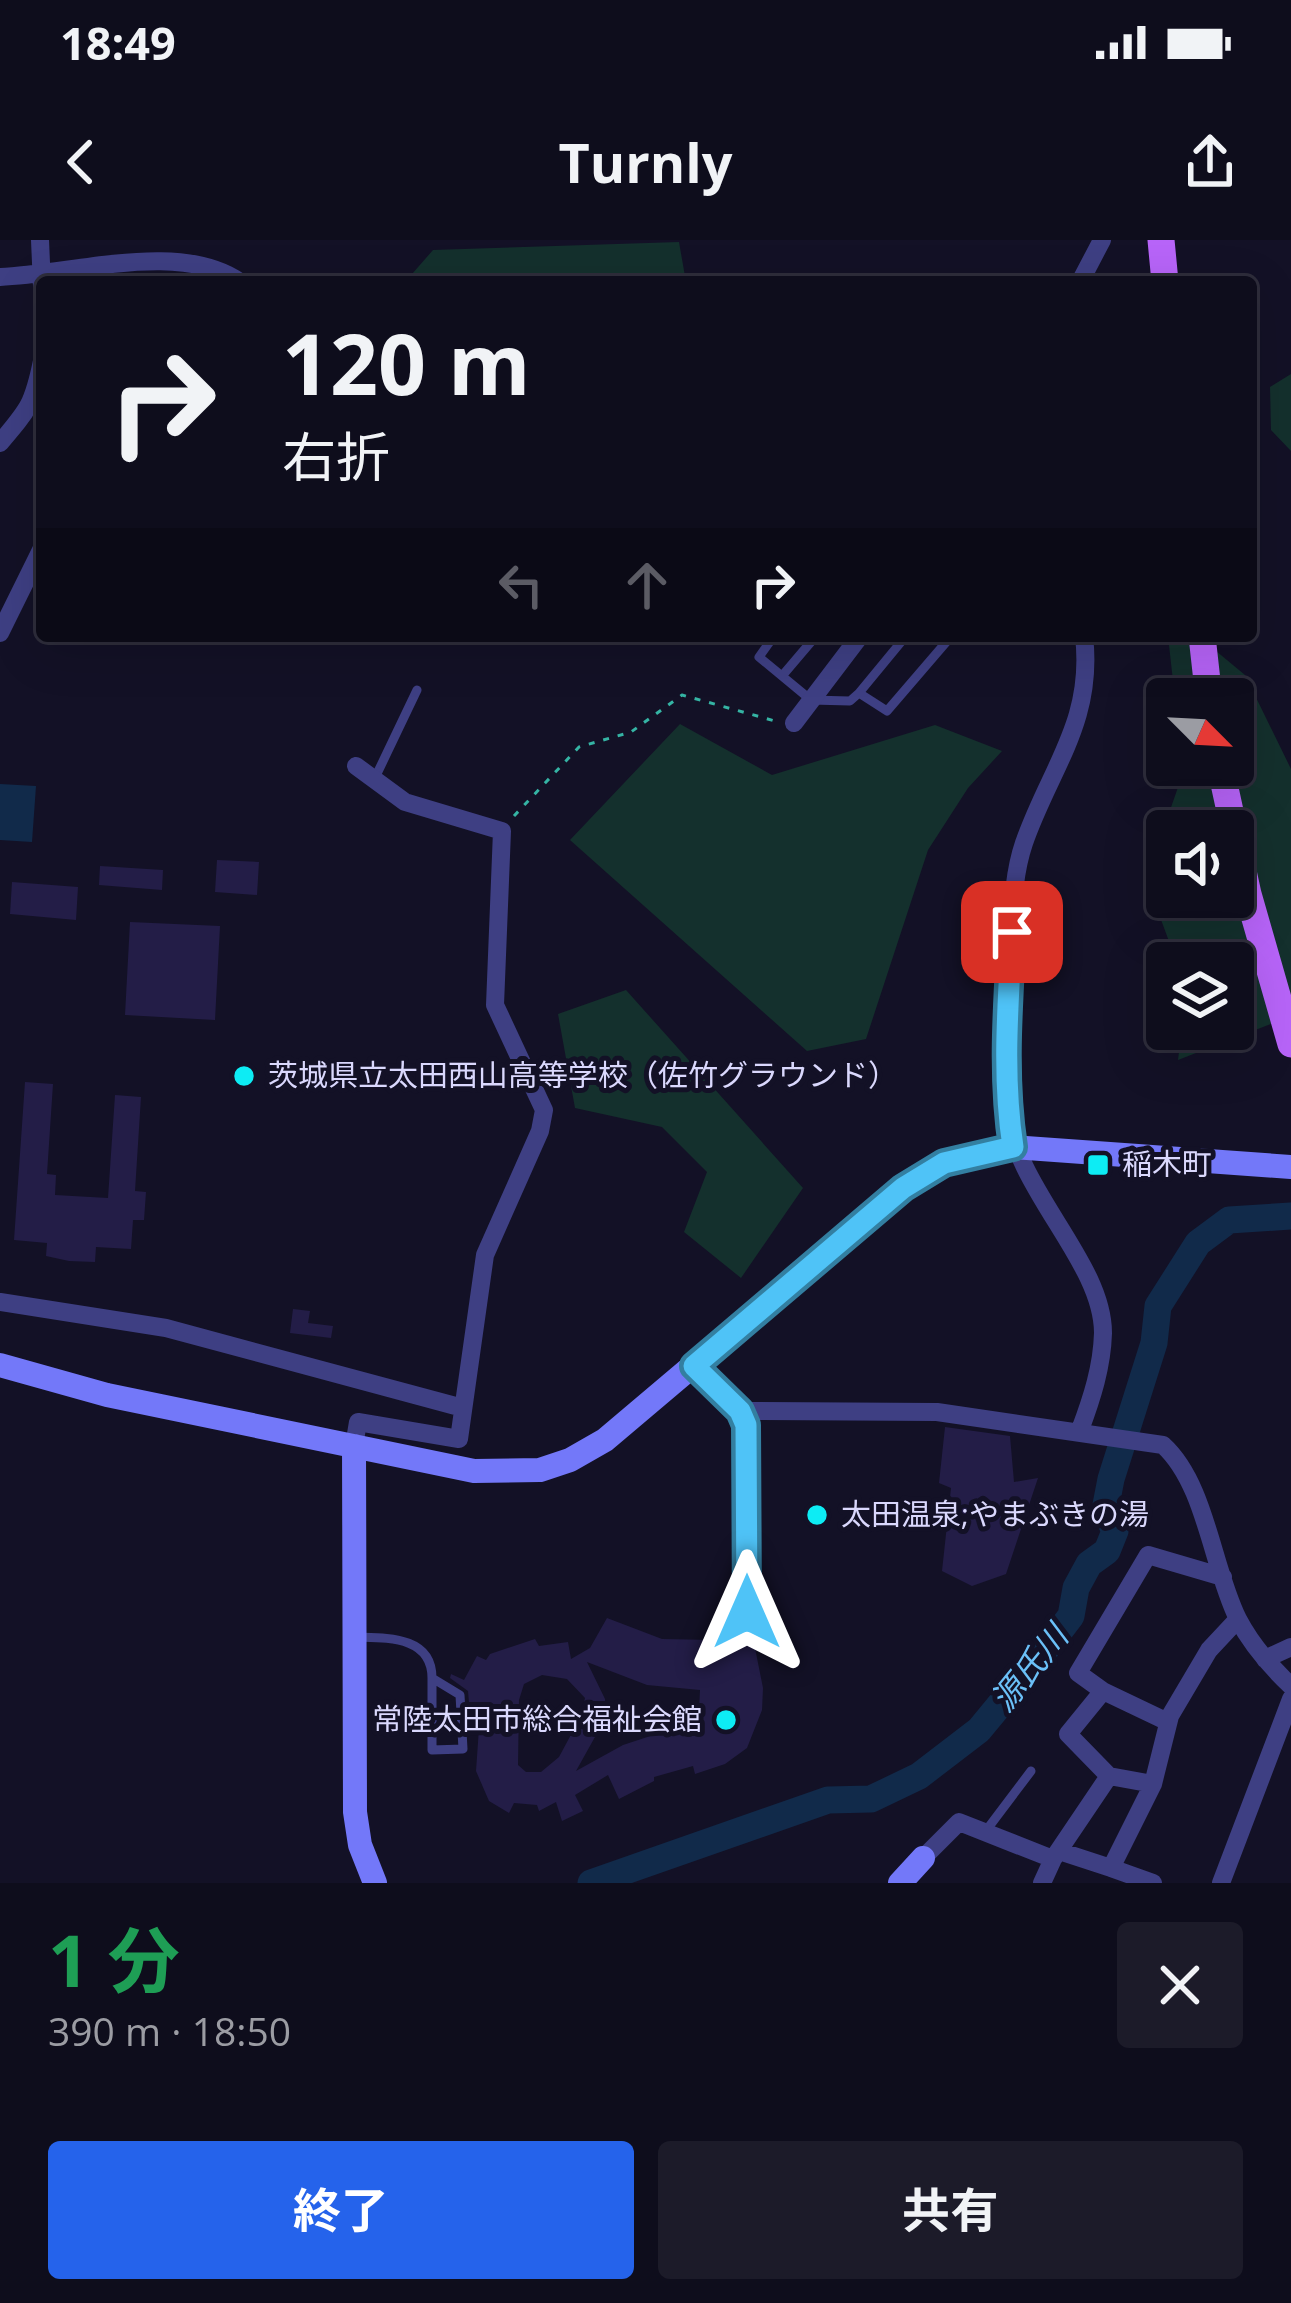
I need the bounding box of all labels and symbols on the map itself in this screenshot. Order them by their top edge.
north arrow [1146,678,1254,786]
pin [961,881,1063,983]
place label: 茨城県立太田西山高等学校（佐竹グラウンド） [268,1054,898,1095]
marker: 茨城県立太田西山高等学校（佐竹グラウンド） [231,1063,257,1089]
place label: 稲木町 [1122,1143,1212,1184]
marker: 稲木町 [1085,1152,1111,1178]
place label: 太田温泉;やまぶきの湯 [841,1493,1149,1534]
marker: 太田温泉;やまぶきの湯 [804,1502,830,1528]
position arrow [684,1549,810,1675]
water label: 源氏川 [980,1613,1079,1720]
place label: 常陸太田市総合福祉会館 [372,1698,702,1739]
marker: 常陸太田市総合福祉会館 [713,1707,739,1733]

